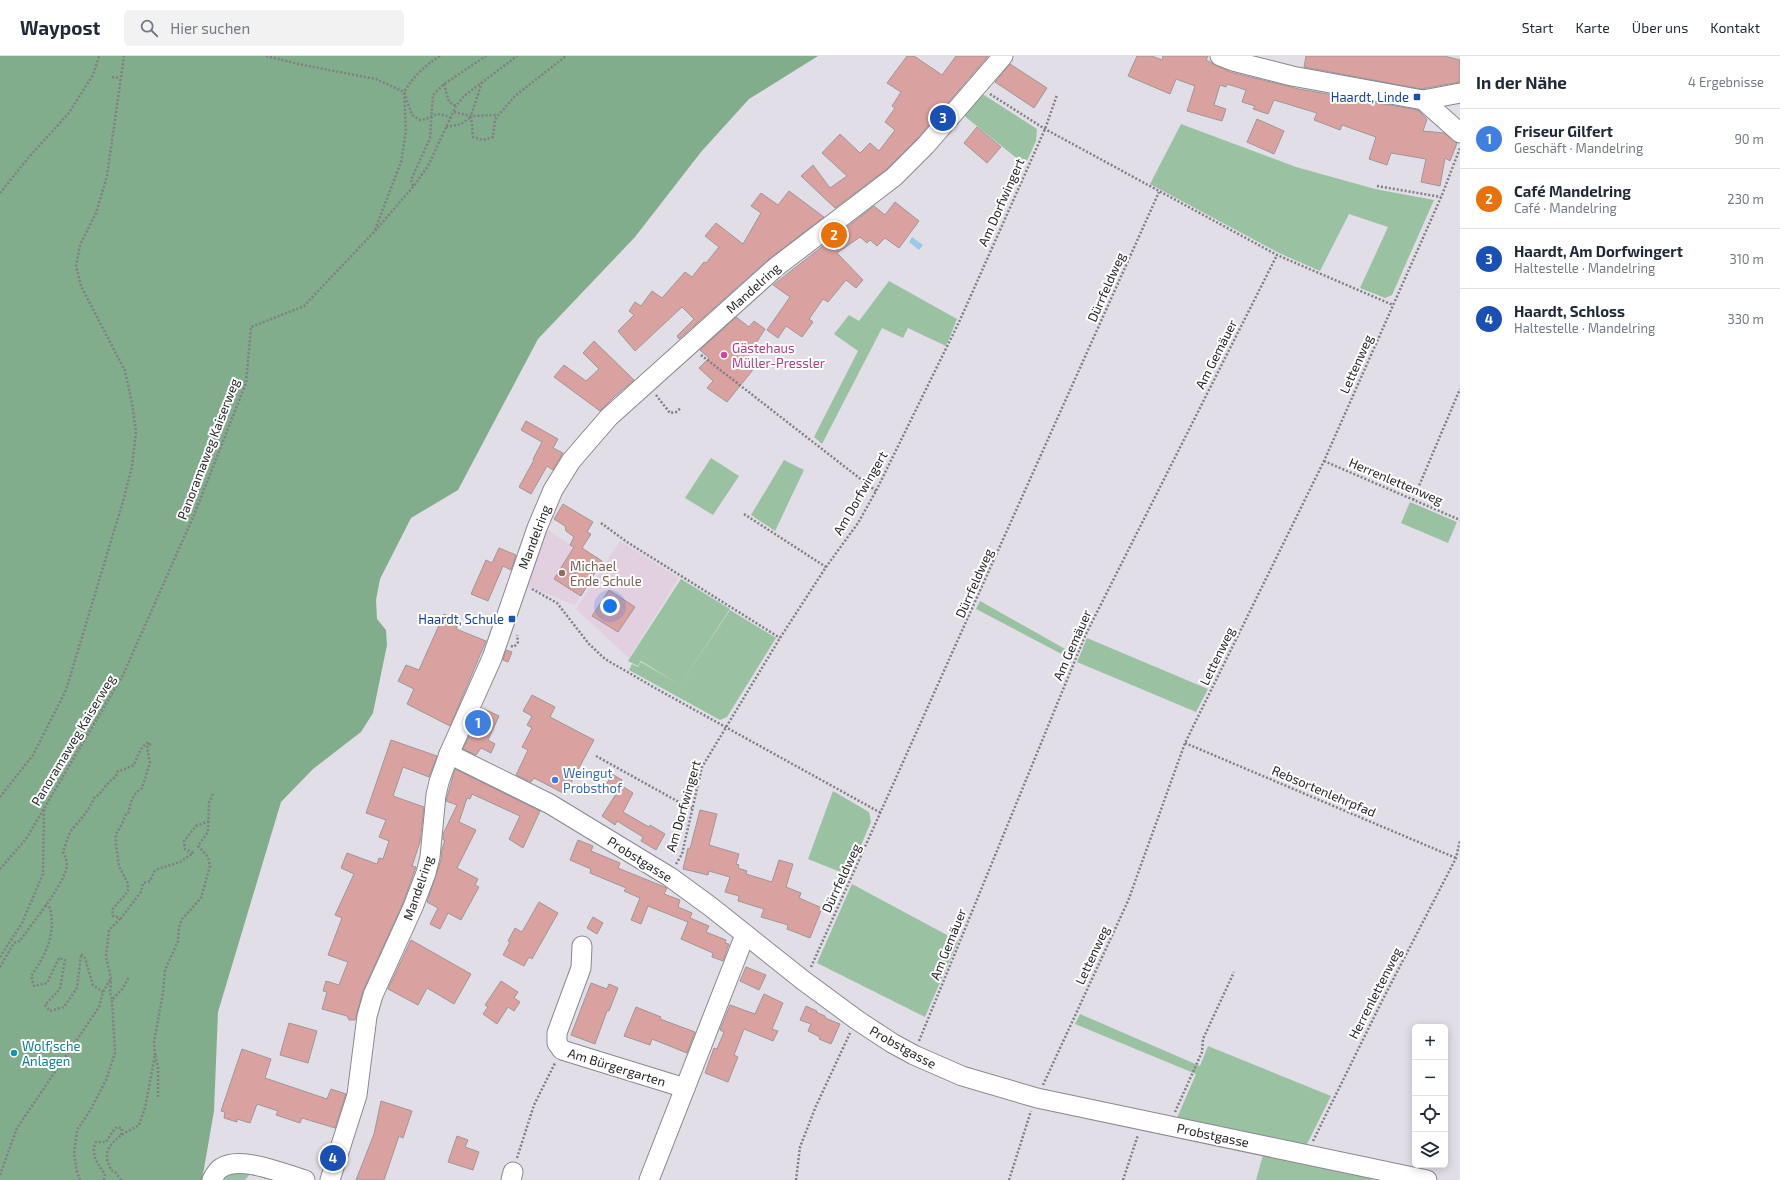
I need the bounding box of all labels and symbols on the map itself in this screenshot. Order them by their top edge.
place label: Haardt, Linde [1331,89,1409,105]
marker: Haardt, Linde [1412,92,1422,102]
pin: 3 [930,103,956,133]
street label: Am Dorfwingert [974,156,1028,248]
pin: 2 [821,220,847,250]
street label: Dürrfeldweg [1084,250,1128,324]
street label: Mandelring [723,259,783,317]
street label: Am Gemäuer [1192,317,1240,391]
street label: Lettenweg [1336,332,1376,396]
place label: Gästehaus Müller-Pressler [732,340,825,371]
marker: Gästehaus Müller-Pressler [719,350,729,360]
street label: Panoramaweg Kaiserweg [174,376,242,522]
street label: Am Dorfwingert [829,448,891,538]
street label: Herrenlettenweg [1347,454,1445,508]
street label: Mandelring [514,503,554,571]
street label: Dürrfeldweg [952,546,996,620]
place label: Michael Ende Schule [570,558,642,589]
marker: Michael Ende Schule [557,568,567,578]
your location [600,596,620,616]
street label: Am Gemäuer [1049,607,1095,683]
place label: Haardt, Schule [418,611,504,627]
marker: Haardt, Schule [507,614,517,624]
street label: Lettenweg [1196,624,1238,688]
street label: Panoramaweg Kaiserweg [27,672,119,808]
pin: 1 [465,708,491,738]
street label: Am Dorfwingert [662,758,704,854]
street label: Rebsortenlehrpfad [1269,762,1379,820]
place label: Weingut Probsthof [563,765,623,796]
marker: Weingut Probsthof [550,775,560,785]
street label: Probstgasse [605,833,675,885]
street label: Dürrfeldweg [818,841,864,915]
street label: Mandelring [399,853,437,923]
street label: Am Gemäuer [926,906,970,982]
street label: Lettenweg [1071,923,1113,987]
street label: Herrenlettenweg [1345,945,1405,1041]
street label: Probstgasse [867,1022,939,1072]
place label: Wolf'sche Anlagen [22,1038,80,1069]
street label: Am Bürgergarten [566,1045,668,1089]
marker: Wolf'sche Anlagen [9,1048,19,1058]
street label: Probstgasse [1175,1120,1251,1150]
pin: 4 [320,1143,346,1173]

